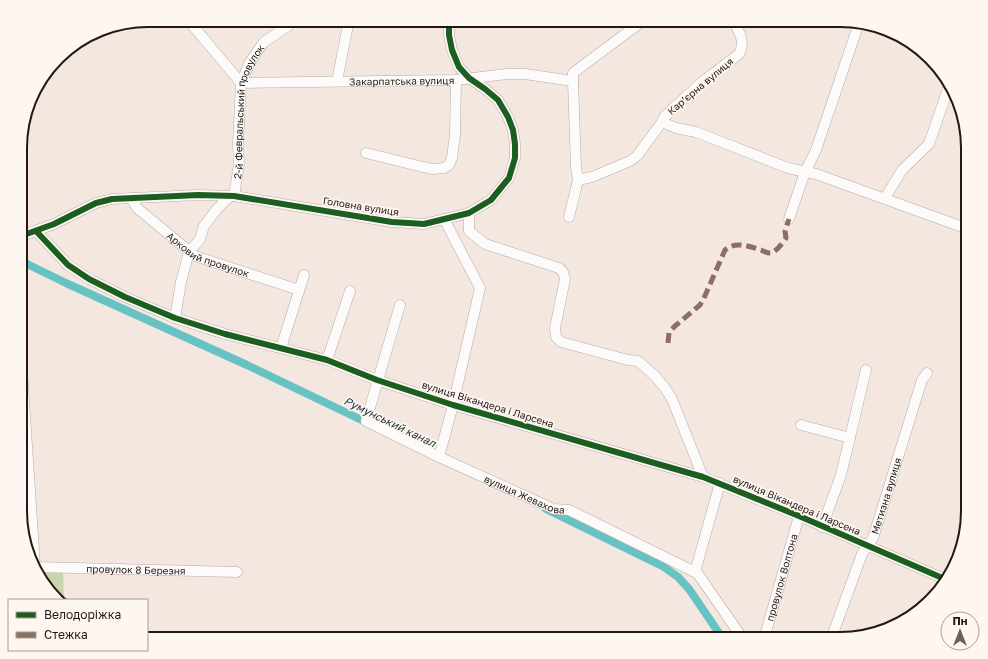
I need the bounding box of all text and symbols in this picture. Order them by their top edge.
street label: 2-й Февральський провулок [231,42,267,180]
street label: Карʼєрна вулиця [665,55,735,117]
street label: Закарпатська вулиця [349,74,454,87]
street label: Головна вулиця [322,194,400,218]
street label: Арковий провулок [164,229,251,279]
street label: вулиця Вікандера і Ларсена [421,378,555,430]
water label: Румунський канал [342,394,440,451]
street label: Метизна вулиця [869,456,904,536]
street label: вулиця Жевахова [483,472,565,516]
street label: вулиця Вікандера і Ларсена [731,473,863,537]
street label: провулок Волтона [763,532,800,622]
street label: провулок 8 Березня [86,562,186,577]
legend [8,599,148,651]
text: Велодоріжка [44,607,121,622]
north arrow [940,611,980,651]
text: Пн [953,614,968,627]
text: Стежка [44,627,88,642]

